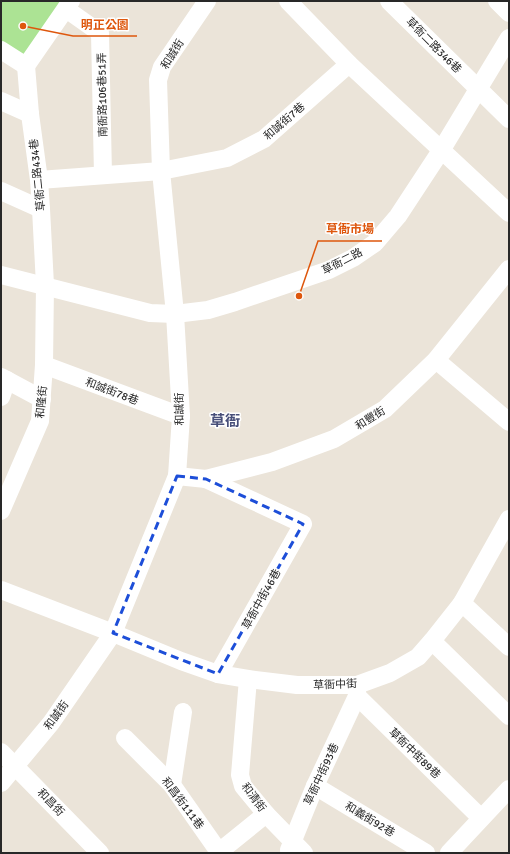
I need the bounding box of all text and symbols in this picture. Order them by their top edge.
callout: 明正公園 [73,12,137,36]
street label: 草衙二路346巷 [403,15,464,76]
text: 明正公園 [81,18,129,33]
street label: 和誠街 [158,37,187,72]
street label: 南衙路106巷51弄 [95,53,110,137]
street label: 和誠街7巷 [261,100,307,143]
street label: 草衙二路434巷 [27,138,48,212]
callout: 草衙市場 [318,217,382,241]
text: 草衙市場 [326,222,374,237]
street label: 草衙二路 [320,246,365,277]
street label: 和誠街78巷 [83,375,140,408]
street label: 和隆街 [33,385,50,419]
street label: 和誠街 [173,392,186,426]
street label: 和豐街 [353,404,388,433]
district label: 草衙 [210,412,240,430]
street label: 草衙中街46巷 [240,567,283,632]
street label: 草衙中街 [313,677,357,692]
street label: 和誠街 [41,698,71,732]
street label: 草衙中街89巷 [386,725,443,781]
street label: 草衙中街93巷 [301,741,341,807]
street label: 和昌街111巷 [159,775,206,832]
street label: 和清街 [238,780,269,814]
street label: 和昌街 [35,786,67,819]
street label: 和義街92巷 [342,799,397,839]

